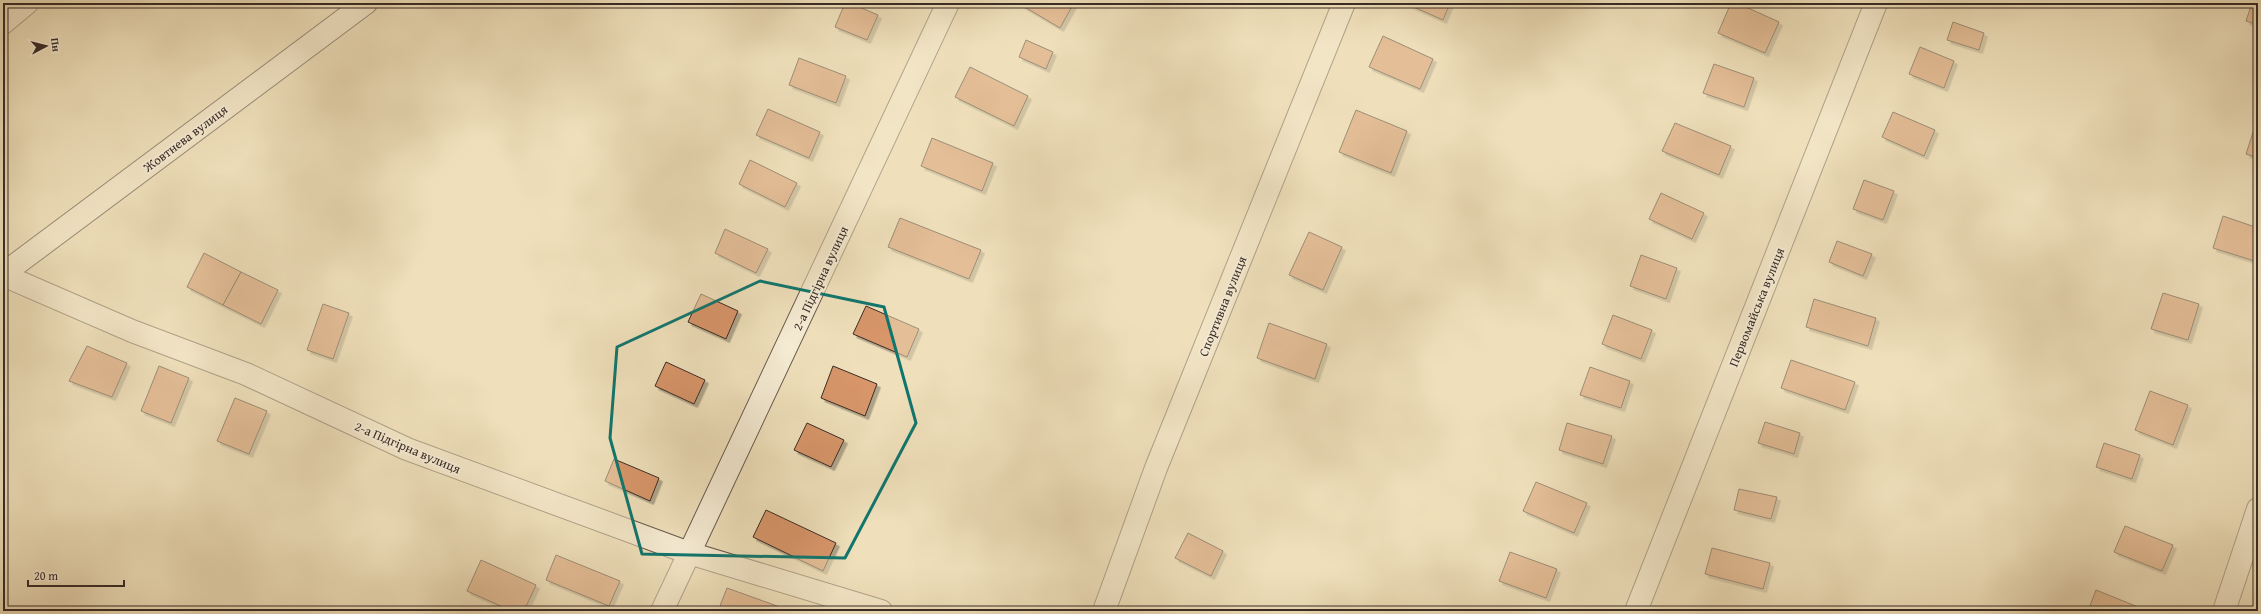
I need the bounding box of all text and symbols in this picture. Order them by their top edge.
north arrow [26,26,66,66]
text: Пн [47,37,65,53]
street label: Жовтнева вулиця [138,100,232,177]
street label: 2-а Підгірна вулиця [788,222,853,334]
street label: Первомайська вулиця [1724,244,1789,370]
street label: Спортивна вулиця [1194,253,1251,359]
street label: 2-а Підгірна вулиця [352,417,464,479]
scale bar [28,562,124,588]
text: 20 m [34,567,58,584]

